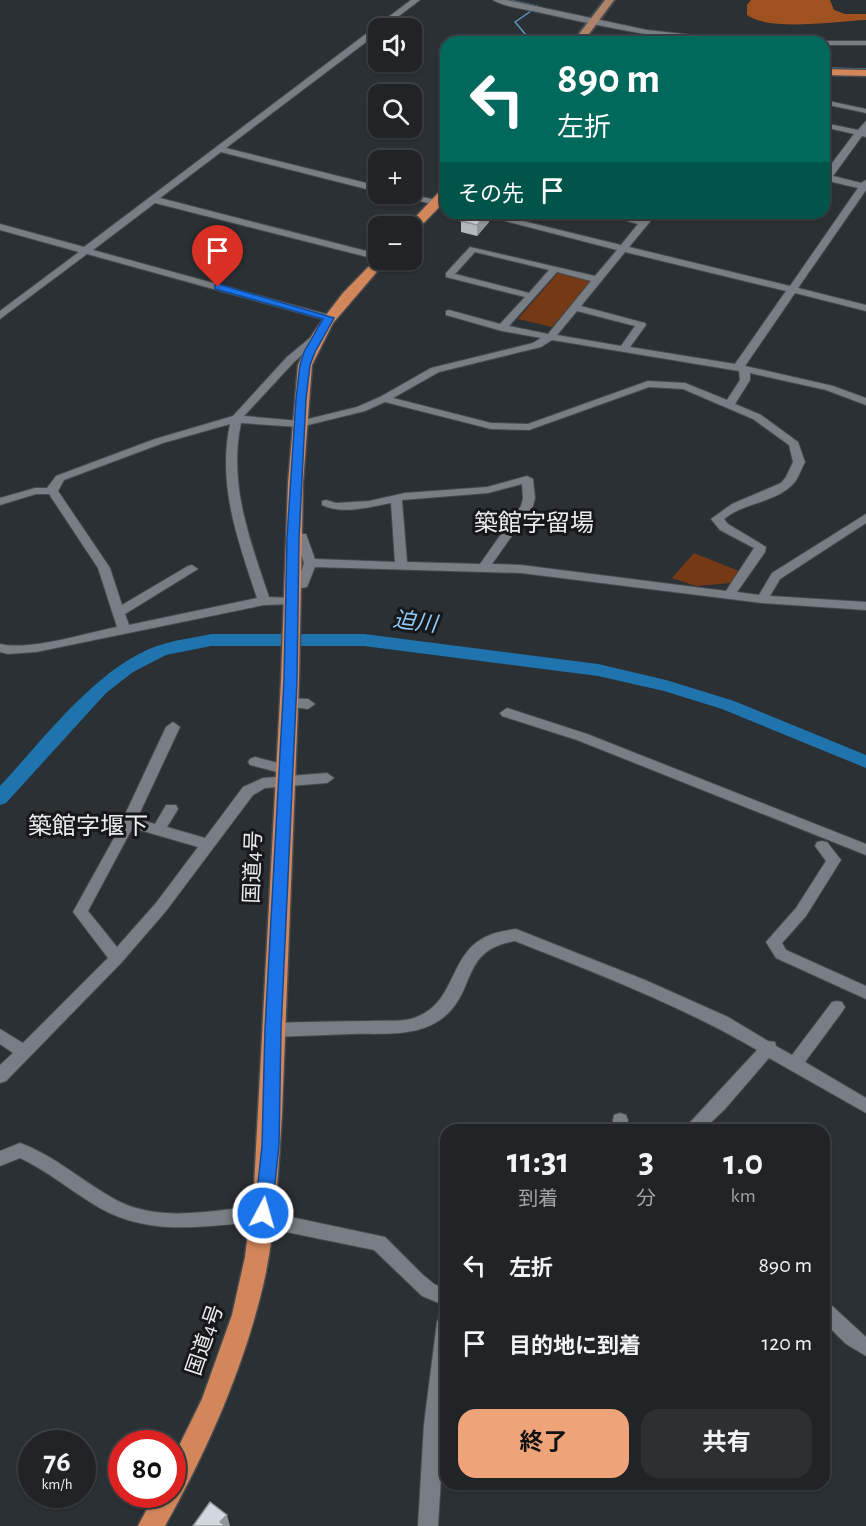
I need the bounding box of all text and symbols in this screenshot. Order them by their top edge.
map controls [368,18,422,270]
button: sound [368,18,422,72]
text: 890 m [557,58,660,100]
icon: left [458,60,536,138]
button: search [368,84,422,138]
text: 左折 [557,114,611,141]
button: + [368,150,422,204]
icon: arrive [536,174,569,207]
text: その先 [458,183,524,205]
button: − [368,216,422,270]
pin [192,225,243,287]
icon: arrive [201,234,234,267]
district label: 築館字留場 [474,510,594,536]
water label: 迫川 [392,607,440,636]
district label: 築館字堰下 [28,813,148,839]
street label: 国道4号 [240,830,265,904]
text: 11:31 [507,1143,569,1179]
text: 3 [639,1143,654,1179]
text: 1.0 [723,1145,763,1181]
position arrow [231,1181,295,1245]
text: km [731,1186,756,1206]
text: 到着 [518,1189,558,1209]
text: 分 [636,1189,656,1209]
icon: left [458,1249,491,1282]
text: 890 m [758,1254,812,1276]
text: 左折 [509,1257,553,1279]
street label: 国道4号 [182,1302,227,1378]
icon: arrive [458,1327,491,1360]
text: 120 m [762,1332,812,1354]
text: 目的地に到着 [509,1335,641,1357]
button: 終了 [458,1409,629,1478]
button: 共有 [641,1409,812,1478]
speed limit sign: 80 [108,1430,186,1508]
text: 76 [43,1447,71,1477]
text: km/h [42,1477,72,1492]

